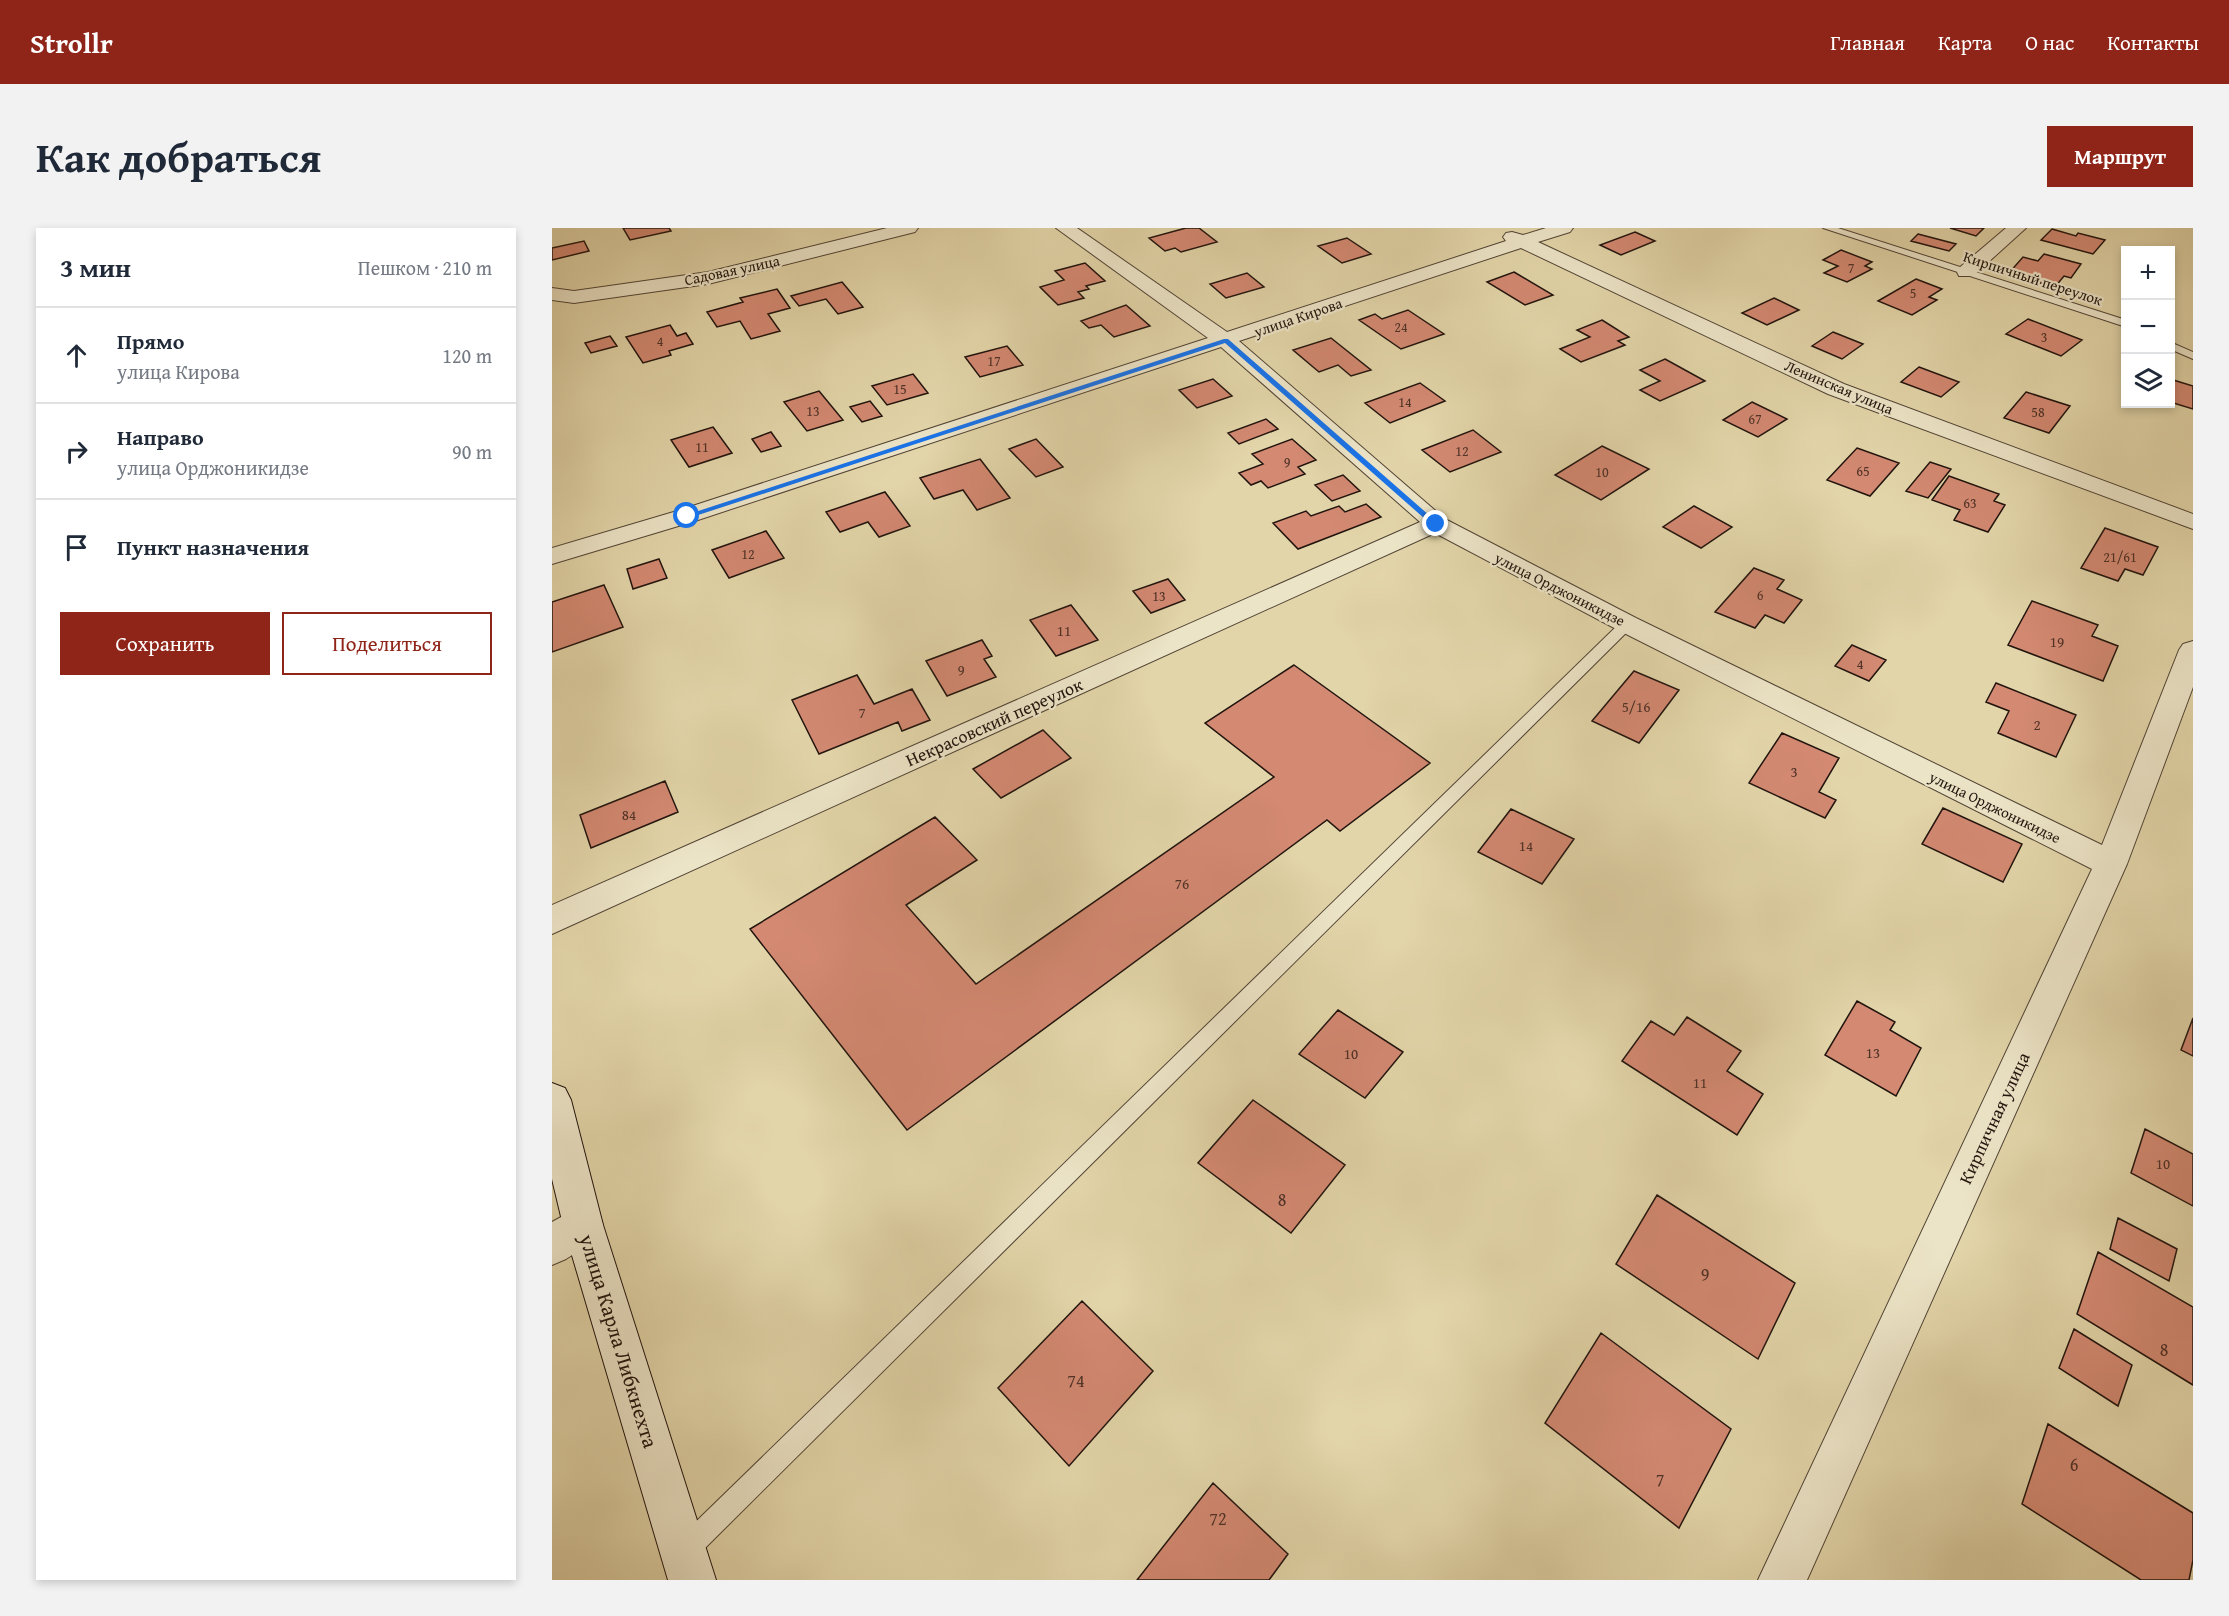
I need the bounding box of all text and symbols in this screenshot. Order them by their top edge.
text: Strollr [30,22,113,63]
text: Главная [1830,27,1905,58]
text: Карта [1938,27,1992,58]
text: О нас [2025,27,2074,58]
text: Контакты [2107,27,2199,58]
text: Как добраться [36,126,321,187]
button: Маршрут [2047,126,2193,187]
street label: Кирпичный переулок [1961,246,2105,310]
map controls [2121,246,2175,408]
button: + [2121,246,2175,300]
text: 3 мин [60,248,131,287]
street label: Садовая улица [682,249,782,290]
text: Пешком · 210 m [358,253,492,282]
house number: 7 [1848,258,1855,278]
house number: 5 [1910,283,1916,303]
street label: улица Кирова [1250,292,1346,342]
button: − [2121,300,2175,354]
house number: 24 [1394,317,1408,337]
text: Прямо [117,325,184,357]
house number: 3 [2041,327,2047,347]
house number: 4 [657,331,664,351]
icon: ahead [60,339,93,372]
text: 120 m [442,341,492,370]
house number: 17 [987,351,1001,371]
button: layers [2121,354,2175,408]
street label: Ленинская улица [1782,355,1897,420]
text: улица Кирова [117,357,240,386]
house number: 15 [893,379,907,399]
house number: 14 [1398,392,1412,412]
house number: 13 [806,401,820,421]
house number: 58 [2031,402,2045,422]
house number: 67 [1748,409,1762,429]
text: Направо [117,421,204,453]
icon: right [60,435,93,468]
text: 90 m [452,437,492,466]
house number: 11 [695,437,709,457]
house number: 12 [1455,441,1469,461]
house number: 9 [1284,452,1291,472]
text: улица Орджоникидзе [117,453,309,482]
house number: 65 [1856,461,1870,481]
house number: 10 [1595,462,1609,482]
house number: 63 [1963,493,1977,513]
route start [673,502,699,528]
route end [1422,510,1448,536]
icon: arrive [60,531,93,564]
text: Пункт назначения [117,531,309,563]
house number: 12 [741,544,755,564]
street label: улица Орджоникидзе [1490,547,1629,631]
house number: 21/61 [2103,547,2137,567]
house number: 6 [1757,585,1764,605]
house number: 13 [1152,586,1166,606]
button: Сохранить [60,612,270,675]
button: Поделиться [282,612,492,675]
house number: 11 [1057,620,1071,641]
house number: 19 [2050,631,2064,652]
house number: 4 [1856,653,1864,674]
house number: 9 [957,659,965,680]
street label: Некрасовский переулок [901,671,1087,773]
house number: 5/16 [1622,696,1650,717]
house number: 7 [858,702,866,723]
house number: 2 [2033,714,2041,735]
house number: 3 [1790,761,1798,782]
street label: улица Орджоникидзе [1925,766,2064,848]
house number: 84 [622,804,636,825]
house number: 14 [1519,835,1533,856]
house number: 76 [1175,873,1189,894]
house number: 13 [1866,1042,1880,1063]
house number: 10 [1344,1043,1358,1064]
street label: Кирпичная улица [1952,1047,2037,1188]
house number: 11 [1693,1072,1707,1093]
house number: 10 [2156,1153,2170,1174]
house number: 8 [1278,1186,1286,1213]
street label: улица Карла Либкнехта [571,1229,666,1452]
house number: 9 [1701,1261,1709,1288]
house number: 8 [2160,1336,2168,1363]
house number: 74 [1067,1367,1085,1394]
house number: 6 [2070,1451,2078,1478]
house number: 7 [1656,1466,1664,1493]
house number: 72 [1209,1505,1227,1532]

